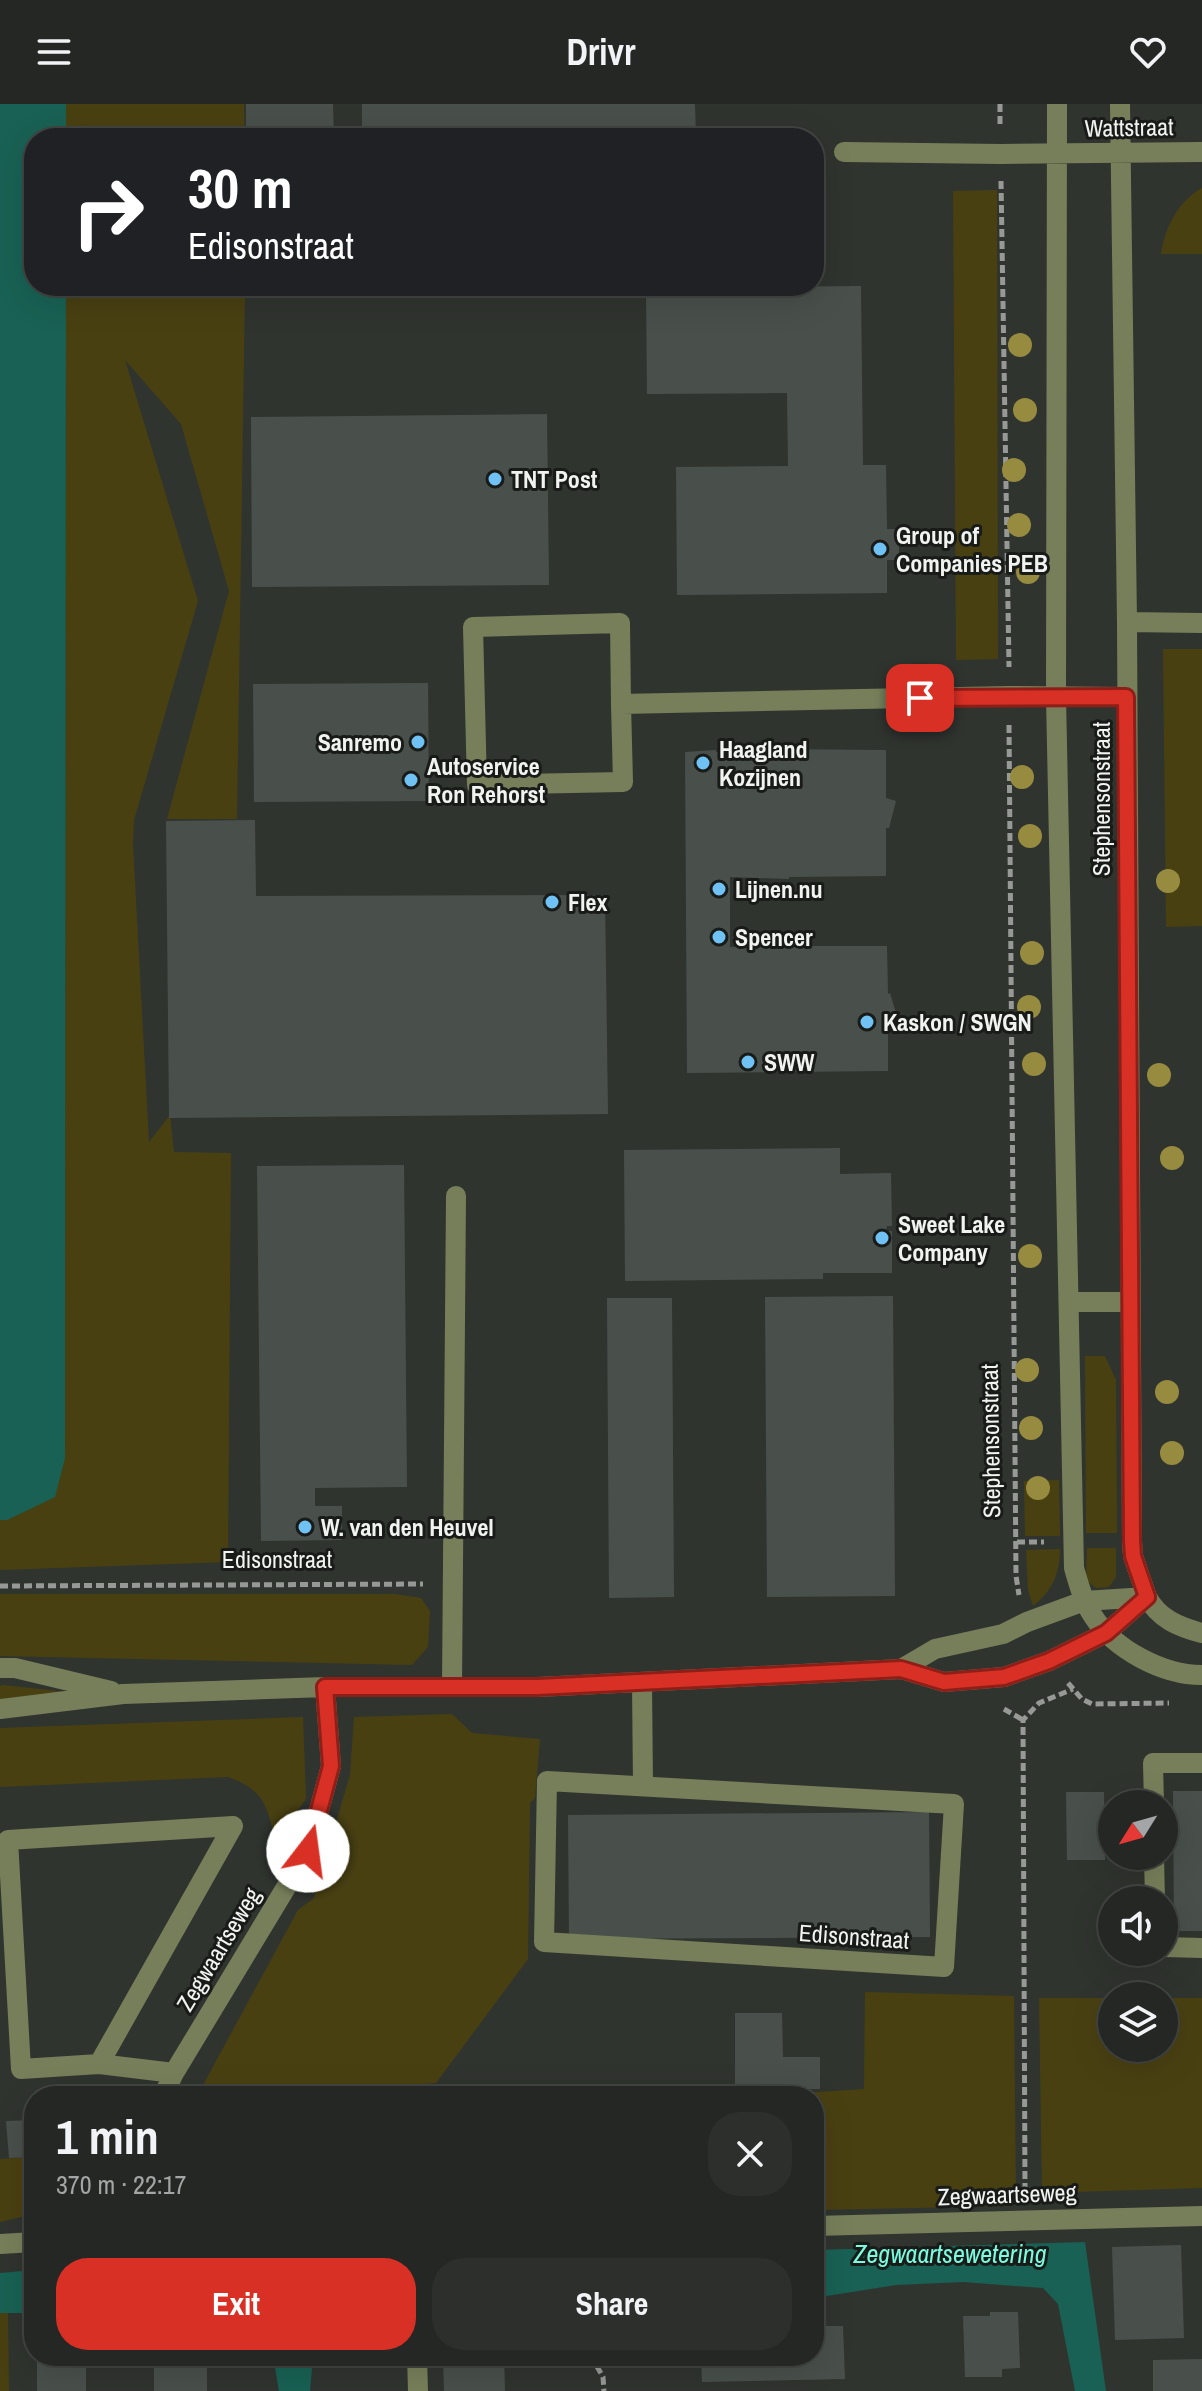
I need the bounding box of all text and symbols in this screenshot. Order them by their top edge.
text: Drivr [567,28,635,76]
icon: menu [32,30,76,74]
icon: heart [1126,30,1170,74]
street label: Wattstraat [1084,110,1174,144]
text: 30 m [188,150,293,225]
icon: right [56,160,160,264]
text: Edisonstraat [188,222,354,270]
place label: TNT Post [511,463,598,495]
marker: TNT Post [486,470,504,488]
place label: Group of Companies PEB [896,519,1048,579]
marker: Group of Companies PEB [871,540,889,558]
pin [886,664,954,732]
icon: arrive [898,676,942,720]
street label: Stephensonstraat [1085,721,1117,876]
place label: Sanremo [318,726,402,758]
marker: Sanremo [409,733,427,751]
place label: Haagland Kozijnen [719,733,808,793]
place label: Autoservice Ron Rehorst [427,750,546,810]
marker: Haagland Kozijnen [694,754,712,772]
marker: Autoservice Ron Rehorst [402,771,420,789]
place label: Lijnen.nu [735,873,822,905]
marker: Lijnen.nu [710,880,728,898]
place label: Flex [568,886,607,918]
marker: Flex [543,893,561,911]
place label: Spencer [735,921,813,953]
marker: Spencer [710,928,728,946]
place label: Kaskon / SWGN [883,1006,1032,1038]
marker: Kaskon / SWGN [858,1013,876,1031]
place label: SWW [764,1046,815,1078]
marker: SWW [739,1053,757,1071]
place label: Sweet Lake Company [898,1208,1005,1268]
marker: Sweet Lake Company [873,1229,891,1247]
street label: Stephensonstraat [973,1363,1007,1518]
place label: W. van den Heuvel [321,1511,494,1543]
marker: W. van den Heuvel [296,1518,314,1536]
street label: Edisonstraat [222,1543,333,1575]
north arrow [1098,1790,1178,1870]
map controls [1098,1790,1178,2062]
position arrow [266,1809,350,1893]
street label: Zegwaartseweg [169,1881,268,2017]
button: sound [1098,1886,1178,1966]
street label: Edisonstraat [798,1916,911,1956]
button: layers [1098,1982,1178,2062]
text: 1 min [56,2104,159,2169]
button: close [708,2112,792,2196]
text: 370 m · 22:17 [56,2167,186,2202]
street label: Zegwaartseweg [937,2176,1077,2212]
water label: Zegwaartsewetering [852,2236,1047,2271]
button: Exit [56,2258,416,2350]
button: Share [432,2258,792,2350]

